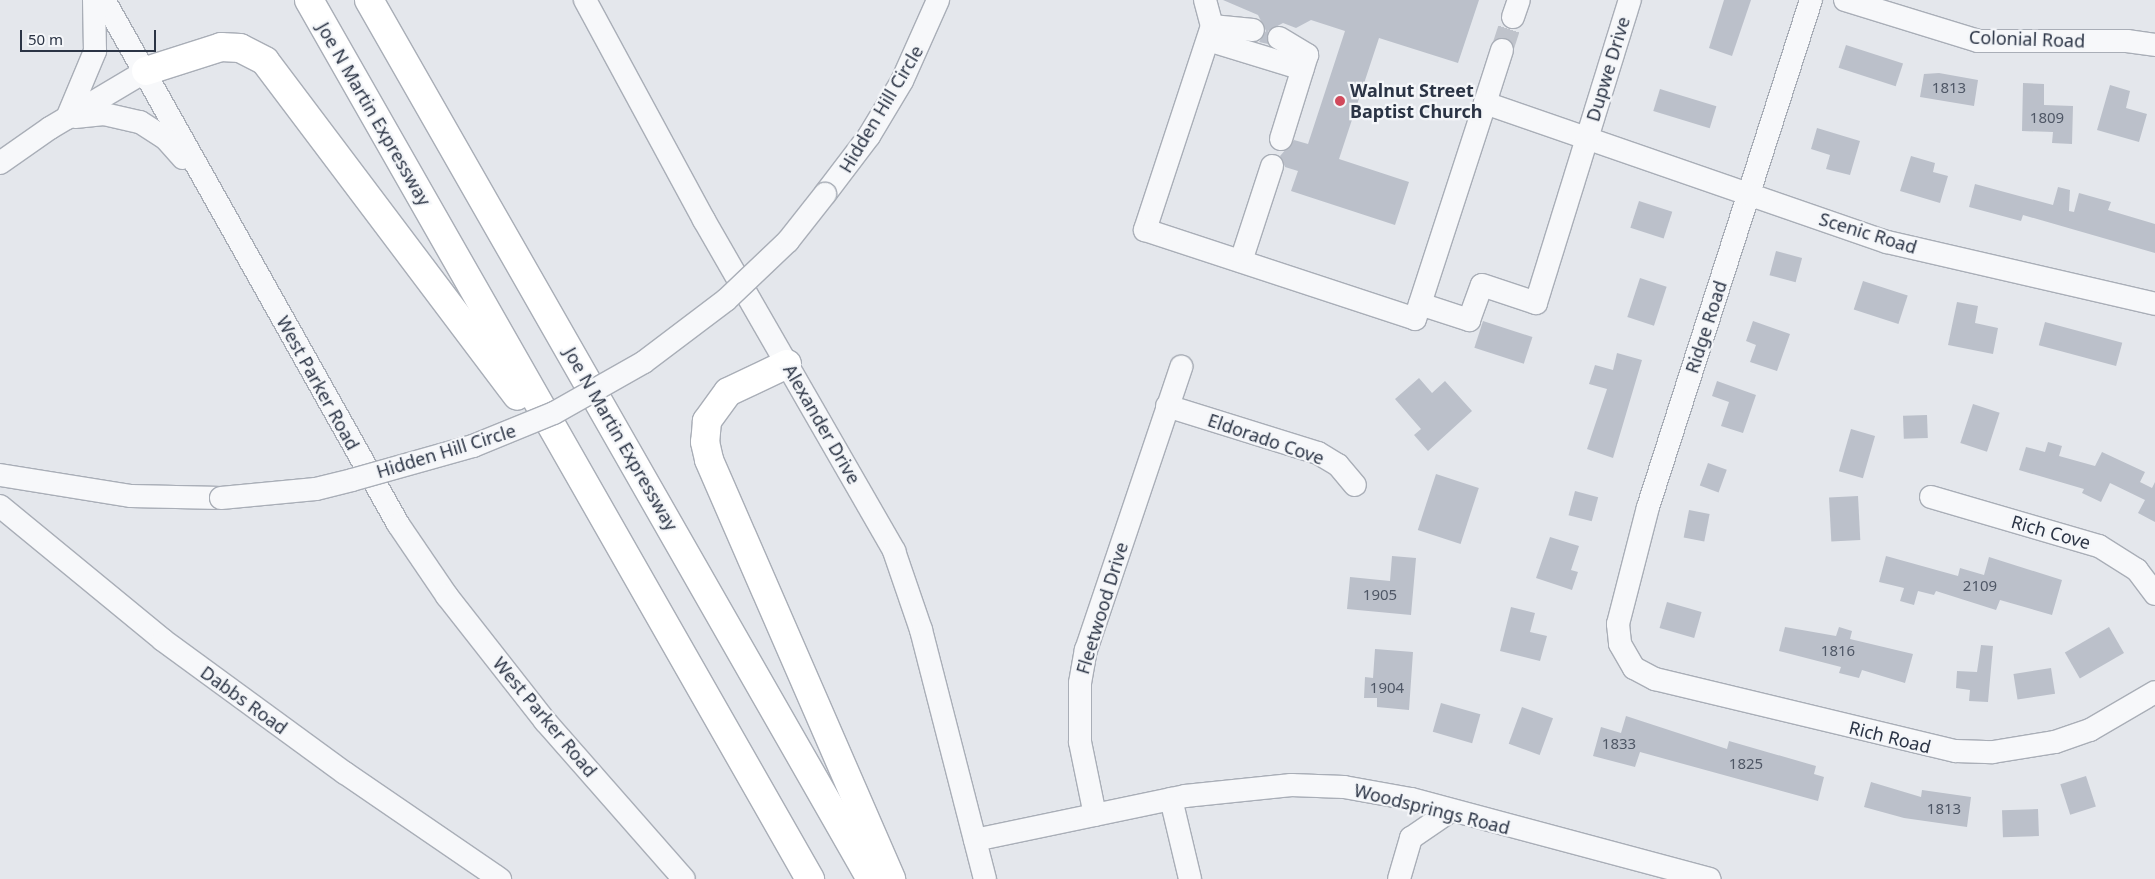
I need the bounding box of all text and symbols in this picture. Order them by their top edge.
street label: Dupwe Drive [1582,14,1634,124]
street label: Joe N Martin Expressway [313,18,435,210]
scale bar [22,20,159,52]
street label: Colonial Road [1969,26,2085,52]
text: 50 m [28,29,63,49]
street label: Hidden Hill Circle [835,41,927,177]
house number: 1813 [1932,79,1966,97]
place label: Walnut Street Baptist Church [1350,80,1482,122]
marker: Walnut Street Baptist Church [1334,95,1346,107]
house number: 1809 [2030,109,2064,127]
street label: Scenic Road [1817,208,1919,258]
street label: Ridge Road [1681,278,1731,376]
street label: West Parker Road [272,312,364,454]
street label: Joe N Martin Expressway [560,343,682,535]
street label: Alexander Drive [779,360,865,488]
street label: Eldorado Cove [1205,409,1327,469]
street label: Hidden Hill Circle [374,420,518,482]
street label: Rich Cove [2009,510,2093,554]
street label: Fleetwood Drive [1072,539,1132,677]
house number: 2109 [1963,577,1997,595]
house number: 1905 [1363,586,1397,604]
house number: 1816 [1821,642,1855,660]
street label: West Parker Road [489,653,601,781]
street label: Dabbs Road [196,661,292,739]
house number: 1904 [1370,679,1404,697]
street label: Rich Road [1847,716,1933,758]
house number: 1833 [1602,735,1636,753]
house number: 1825 [1729,755,1763,773]
street label: Woodsprings Road [1352,779,1512,839]
house number: 1813 [1927,800,1961,818]

